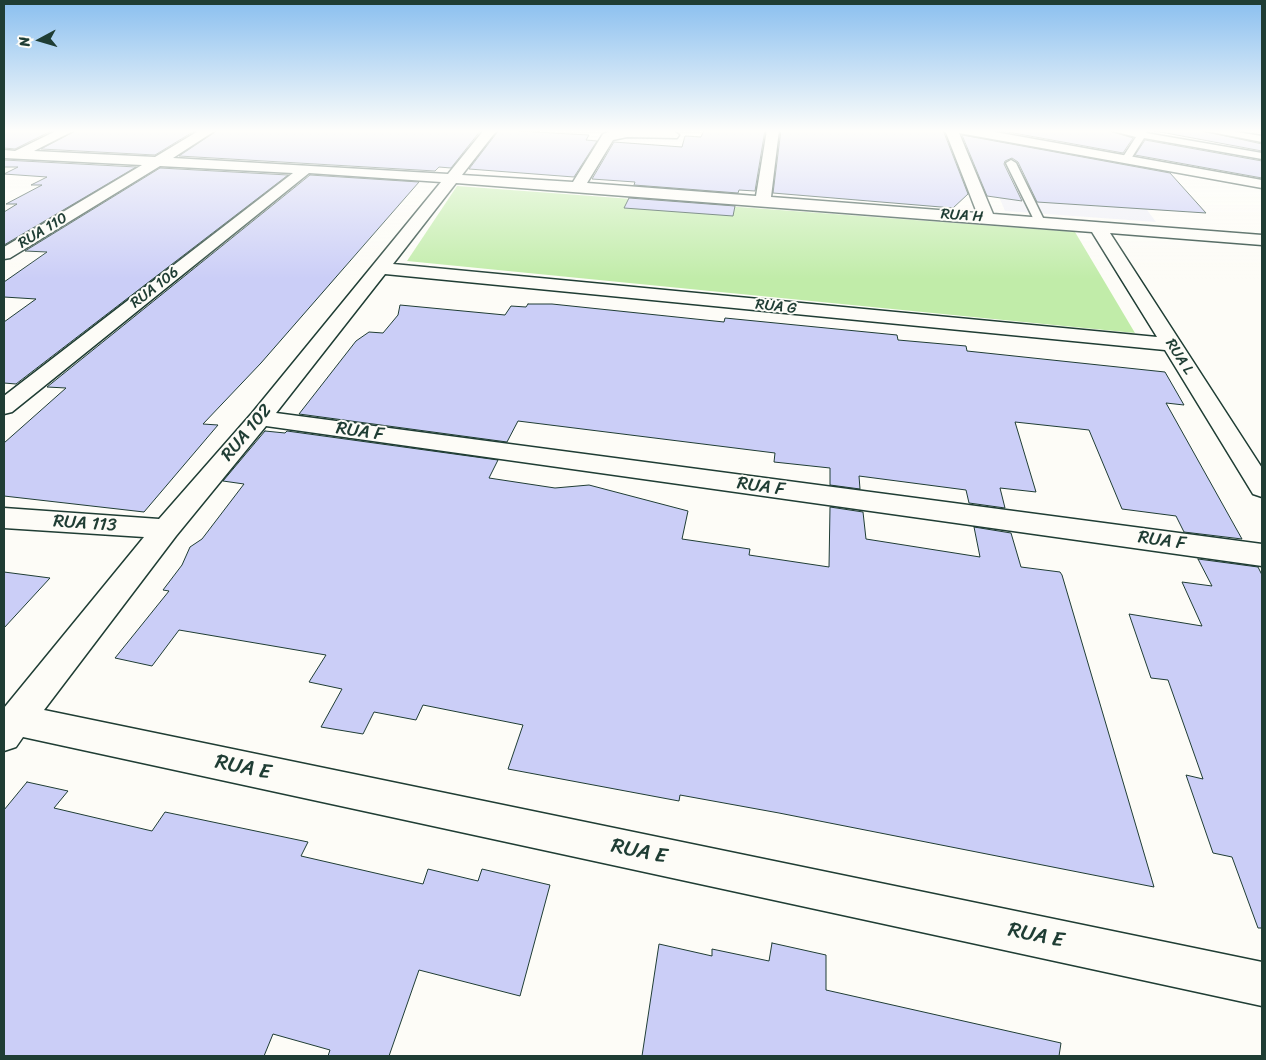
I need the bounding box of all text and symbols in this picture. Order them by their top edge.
north arrow [15,15,65,65]
text: N [12,35,38,48]
street label: RUA H [940,206,984,226]
street label: RUA 110 [15,209,71,253]
street label: RUA 106 [127,264,183,312]
street label: RUA G [755,296,797,318]
street label: RUA L [1161,336,1197,378]
street label: RUA 102 [217,400,277,466]
street label: RUA F [335,418,385,446]
street label: RUA F [736,473,786,501]
street label: RUA 113 [53,511,117,537]
street label: RUA F [1137,527,1187,555]
street label: RUA E [213,750,273,786]
street label: RUA E [609,834,669,870]
street label: RUA E [1006,918,1066,954]

